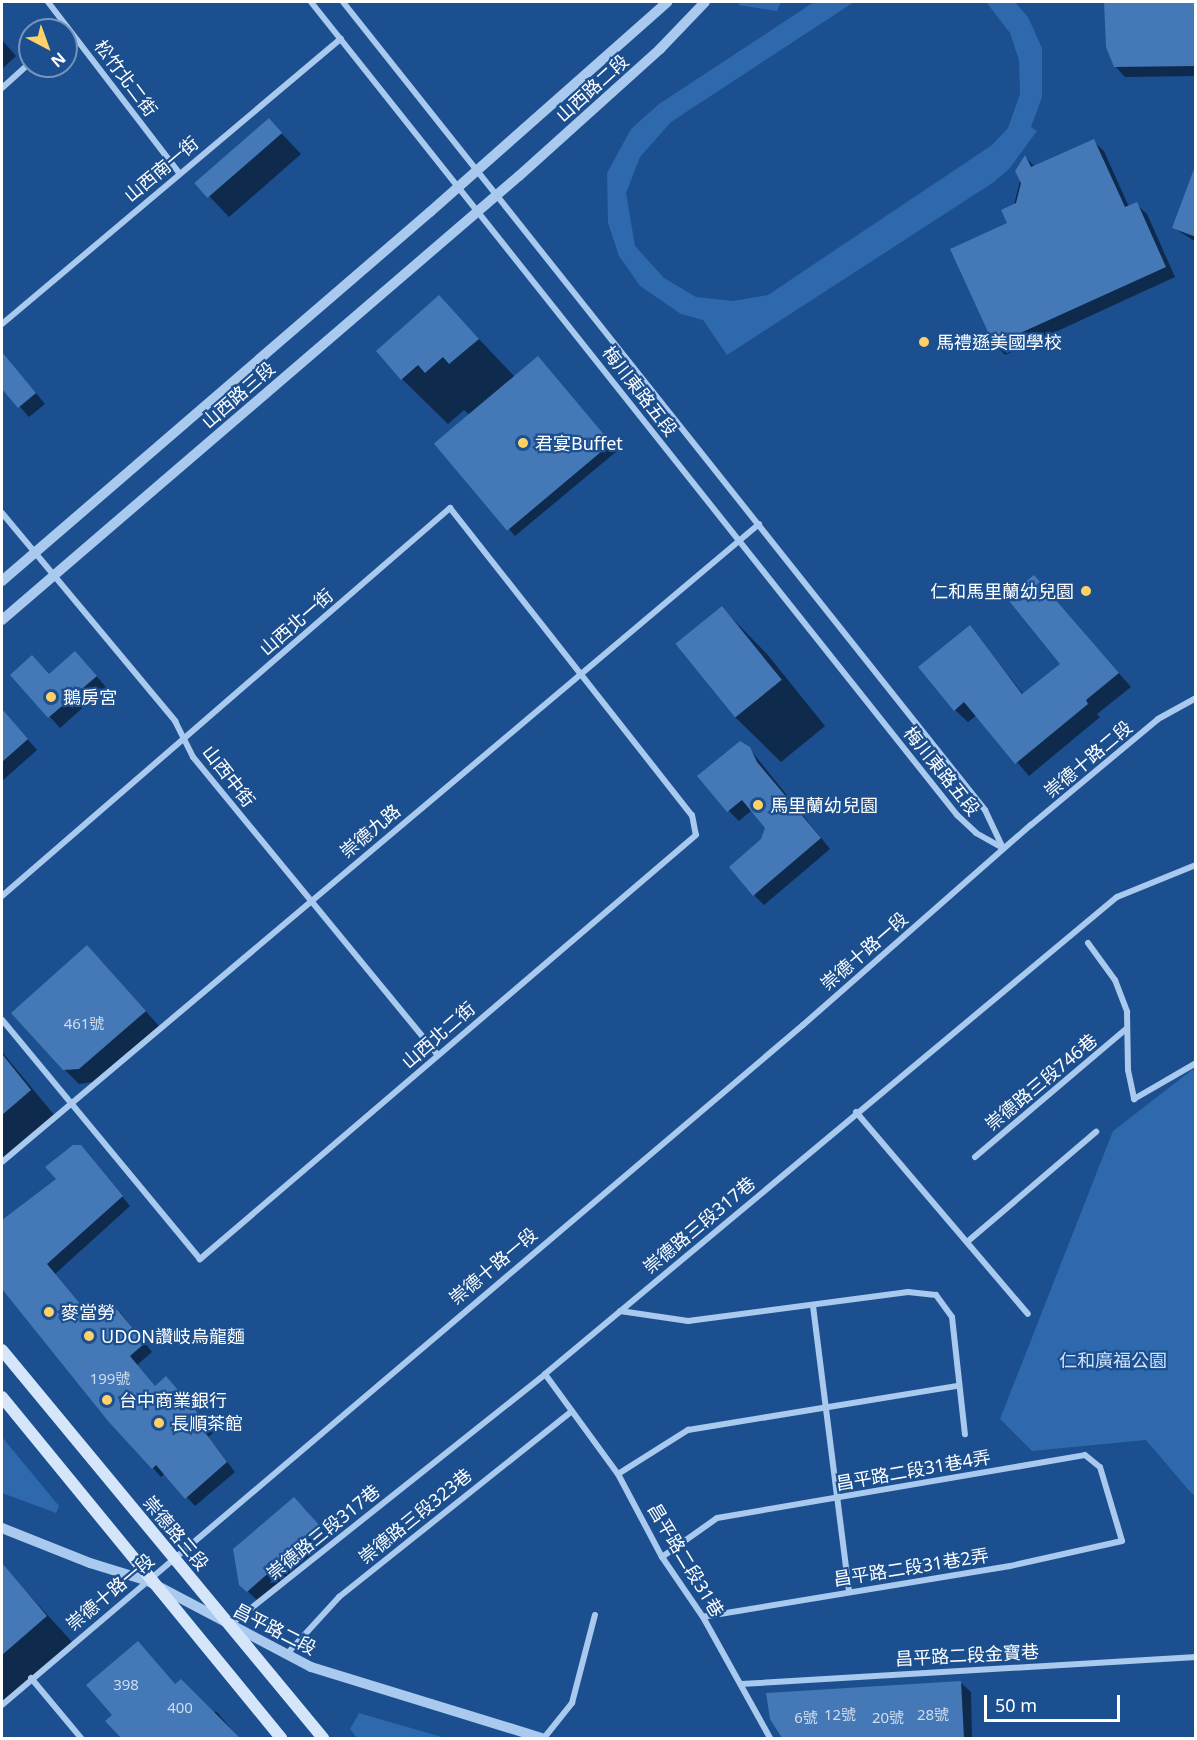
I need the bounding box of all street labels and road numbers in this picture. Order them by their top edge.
street label: 松竹北二街 [90,36,162,120]
street label: 山西路二段 [551,50,633,126]
street label: 山西南一街 [120,132,202,206]
street label: 梅川東路五段 [598,342,682,440]
street label: 山西路三段 [197,357,279,433]
street label: 山西北一街 [255,584,337,660]
street label: 崇德十路二段 [1040,716,1136,802]
street label: 梅川東路五段 [900,722,984,820]
street label: 山西中街 [198,741,260,811]
street label: 崇德九路 [335,800,405,862]
street label: 崇德十路一段 [816,907,912,995]
street label: 山西北二街 [397,997,479,1073]
street label: 崇德路三段746巷 [981,1029,1101,1135]
street label: 崇德路三段317巷 [639,1172,759,1278]
street label: 崇德十路一段 [445,1223,541,1309]
street label: 昌平路二段31巷4弄 [834,1446,992,1494]
street label: 崇德路三段323巷 [354,1464,476,1568]
street label: 崇德路三段317巷 [262,1480,384,1584]
street label: 崇德路三段 [139,1492,213,1574]
street label: 昌平路二段31巷 [644,1499,728,1621]
street label: 昌平路二段31巷2弄 [832,1544,990,1590]
street label: 崇德十路一段 [62,1549,158,1635]
street label: 昌平路二段 [230,1599,320,1659]
street label: 昌平路二段金寶巷 [895,1640,1039,1670]

